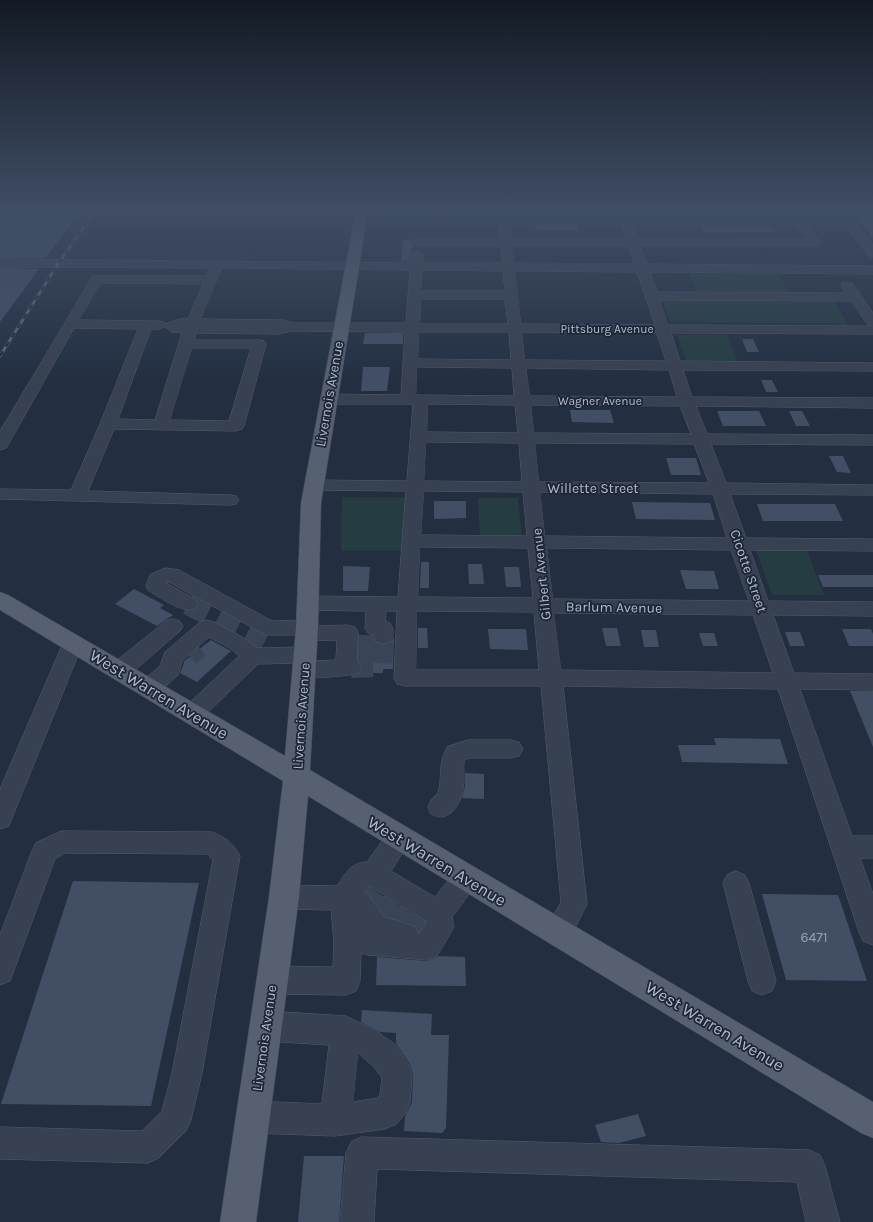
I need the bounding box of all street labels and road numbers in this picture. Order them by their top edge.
street label: Pittsburg Avenue [560,322,654,336]
street label: Livernois Avenue [312,340,347,448]
street label: Wagner Avenue [558,394,642,408]
street label: Willette Street [547,480,639,497]
street label: Gilbert Avenue [528,527,555,621]
street label: Cicotte Street [726,527,771,615]
street label: Barlum Avenue [566,598,662,617]
street label: West Warren Avenue [86,645,232,743]
street label: Livernois Avenue [289,662,314,770]
street label: West Warren Avenue [364,812,510,910]
street label: West Warren Avenue [642,977,788,1075]
street label: Livernois Avenue [249,984,280,1092]

